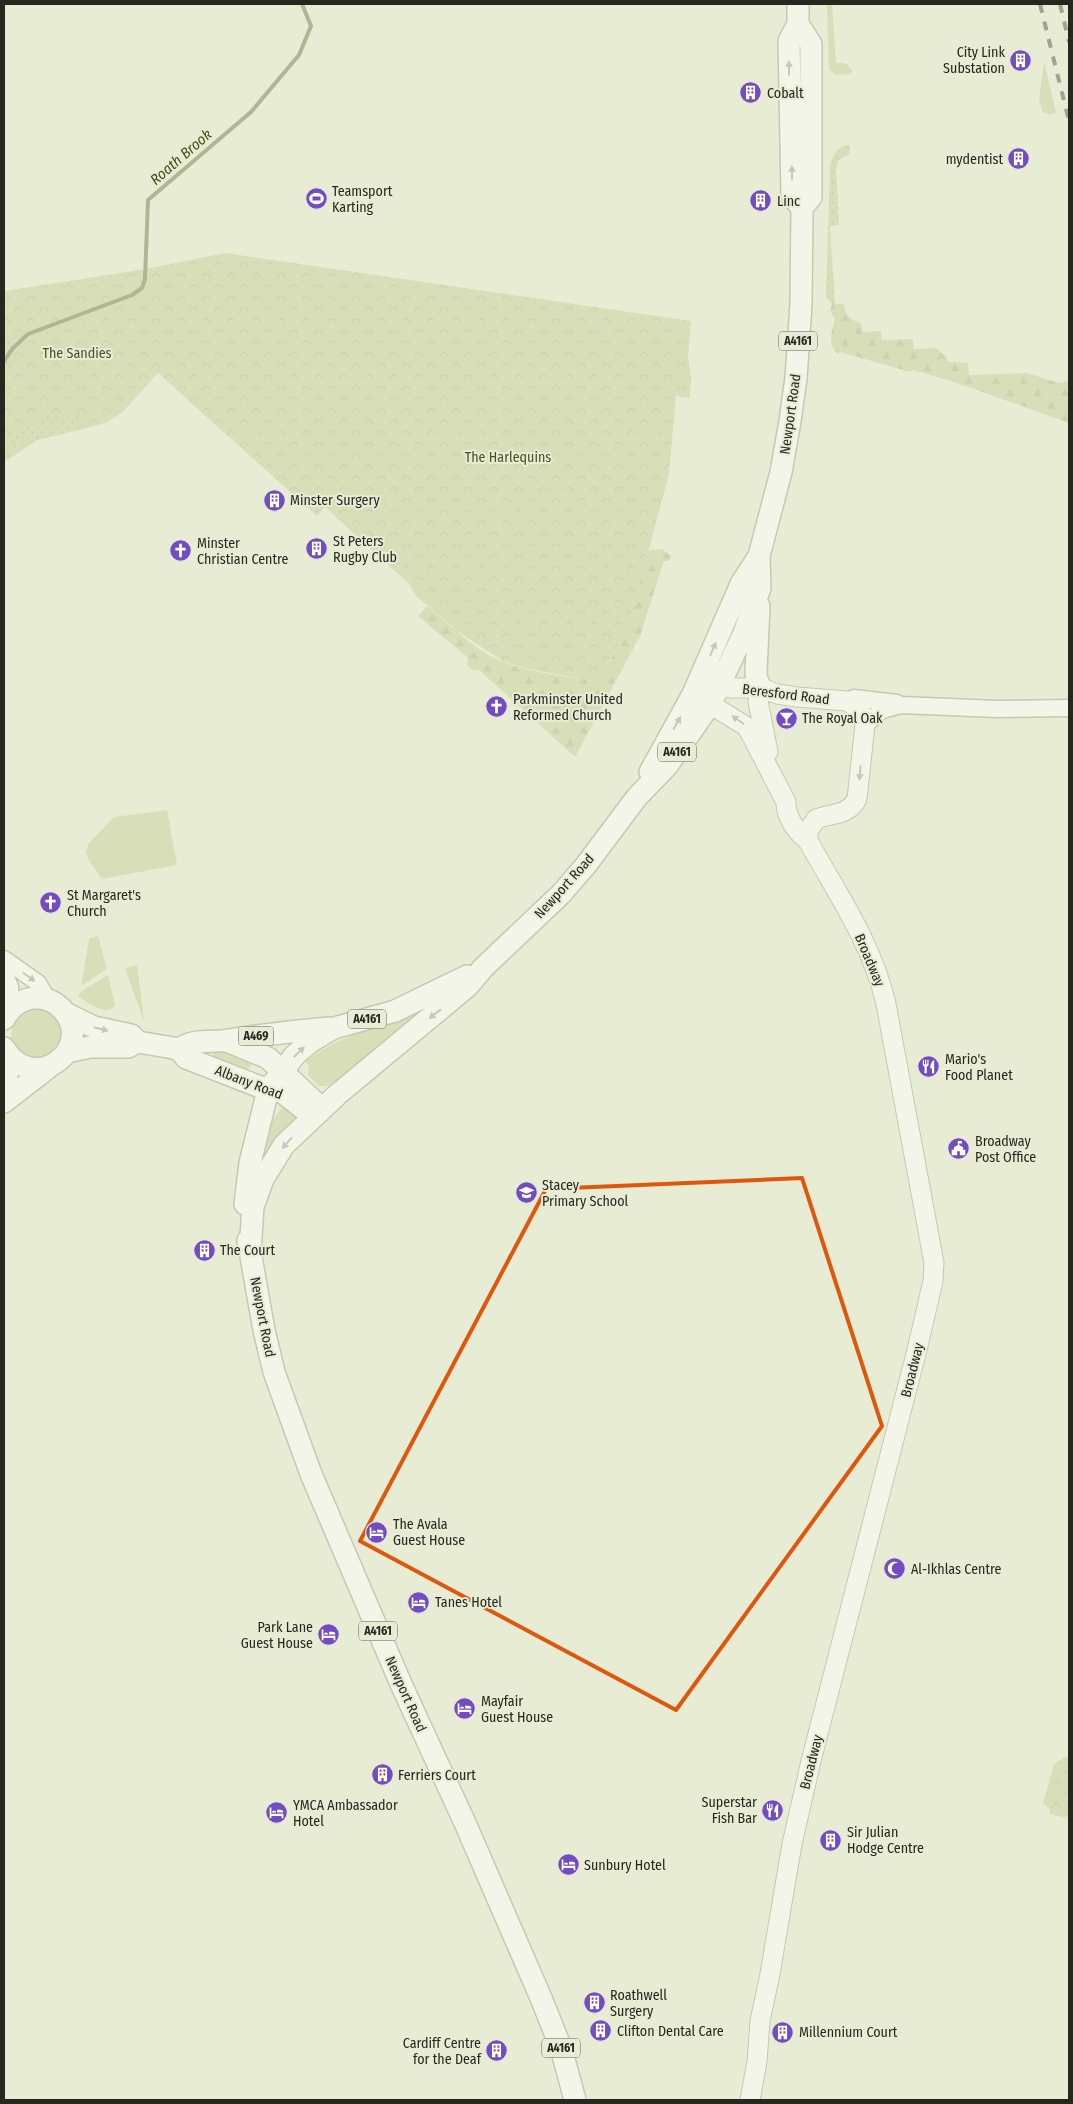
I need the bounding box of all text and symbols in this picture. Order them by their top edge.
place label: City Link Substation [943,44,1005,77]
building icon: City Link Substation [1009,48,1033,72]
one-way arrow [785,60,793,76]
building icon: Cobalt [739,81,763,105]
place label: Cobalt [767,85,804,102]
water label: Roath Brook [146,125,216,189]
building icon: mydentist [1007,147,1031,171]
place label: mydentist [946,151,1003,168]
one-way arrow [788,165,796,181]
place label: Teamsport Karting [332,183,393,216]
sports icon: Teamsport Karting [304,187,328,211]
building icon: Linc [749,189,773,213]
place label: Linc [777,193,800,210]
road number: A4161 [779,332,817,351]
park label: The Sandies [42,345,112,362]
street label: Newport Road [776,373,805,455]
park label: The Harlequins [465,449,551,466]
building icon: Minster Surgery [262,488,286,512]
place label: Minster Surgery [290,492,380,509]
place label: St Peters Rugby Club [333,533,397,566]
place label: Minster Christian Centre [197,535,289,568]
building icon: St Peters Rugby Club [305,537,329,561]
church icon: Minster Christian Centre [169,539,193,563]
one-way arrow [709,642,717,656]
street label: Beresford Road [741,681,831,708]
place label: Parkminster United Reformed Church [513,691,623,724]
church icon: Parkminster United Reformed Church [485,695,509,719]
bar icon: The Royal Oak [774,706,798,730]
place label: The Royal Oak [802,710,883,727]
one-way arrow [731,715,744,725]
one-way arrow [672,716,681,729]
road number: A4161 [658,742,696,762]
one-way arrow [855,765,863,781]
street label: Newport Road [531,850,598,922]
place label: St Margaret's Church [67,887,141,920]
church icon: St Margaret's Church [39,891,63,915]
street label: Broadway [851,931,889,990]
one-way arrow [22,971,35,982]
one-way arrow [429,1008,442,1019]
road number: A4161 [348,1010,386,1028]
one-way arrow [94,1025,109,1033]
road number: A469 [238,1026,274,1046]
one-way arrow [292,1046,304,1058]
place label: Mario's Food Planet [945,1051,1013,1084]
restaurant icon: Mario's Food Planet [917,1055,941,1079]
street label: Albany Road [213,1062,285,1103]
place label: Broadway Post Office [975,1133,1036,1166]
one-way arrow [281,1137,293,1149]
public building icon: Broadway Post Office [947,1137,971,1161]
place label: Stacey Primary School [542,1177,629,1210]
school or university icon: Stacey Primary School [514,1181,538,1205]
building icon: The Court [192,1238,216,1262]
place label: The Court [220,1242,275,1259]
street label: Newport Road [246,1276,279,1359]
street label: Broadway [898,1340,928,1399]
place label: The Avala Guest House [393,1516,465,1549]
hotel icon: The Avala Guest House [365,1520,389,1544]
mosque icon: Al-Ikhlas Centre [883,1557,907,1581]
place label: Al-Ikhlas Centre [911,1561,1002,1578]
hotel icon: Tanes Hotel [407,1590,431,1614]
place label: Tanes Hotel [435,1594,502,1611]
place label: Park Lane Guest House [241,1619,313,1652]
road number: A4161 [359,1622,397,1640]
hotel icon: Park Lane Guest House [317,1623,341,1647]
street label: Newport Road [381,1654,430,1735]
place label: Mayfair Guest House [481,1693,553,1726]
hotel icon: Mayfair Guest House [453,1697,477,1721]
street label: Broadway [797,1732,827,1791]
building icon: Ferriers Court [370,1763,394,1787]
place label: Ferriers Court [398,1767,476,1784]
place label: Superstar Fish Bar [701,1794,757,1827]
place label: YMCA Ambassador Hotel [293,1797,398,1830]
restaurant icon: Superstar Fish Bar [761,1798,785,1822]
hotel icon: YMCA Ambassador Hotel [265,1801,289,1825]
place label: Sir Julian Hodge Centre [847,1824,924,1857]
building icon: Sir Julian Hodge Centre [819,1828,843,1852]
hotel icon: Sunbury Hotel [556,1853,580,1877]
place label: Sunbury Hotel [584,1857,666,1874]
place label: Roathwell Surgery [610,1987,667,2020]
building icon: Roathwell Surgery [582,1991,606,2015]
building icon: Clifton Dental Care [589,2019,613,2043]
building icon: Millennium Court [771,2020,795,2044]
place label: Clifton Dental Care [617,2023,724,2040]
place label: Millennium Court [799,2024,898,2041]
place label: Cardiff Centre for the Deaf [403,2035,483,2068]
building icon: Cardiff Centre for the Deaf [485,2039,509,2063]
road number: A4161 [542,2039,580,2058]

